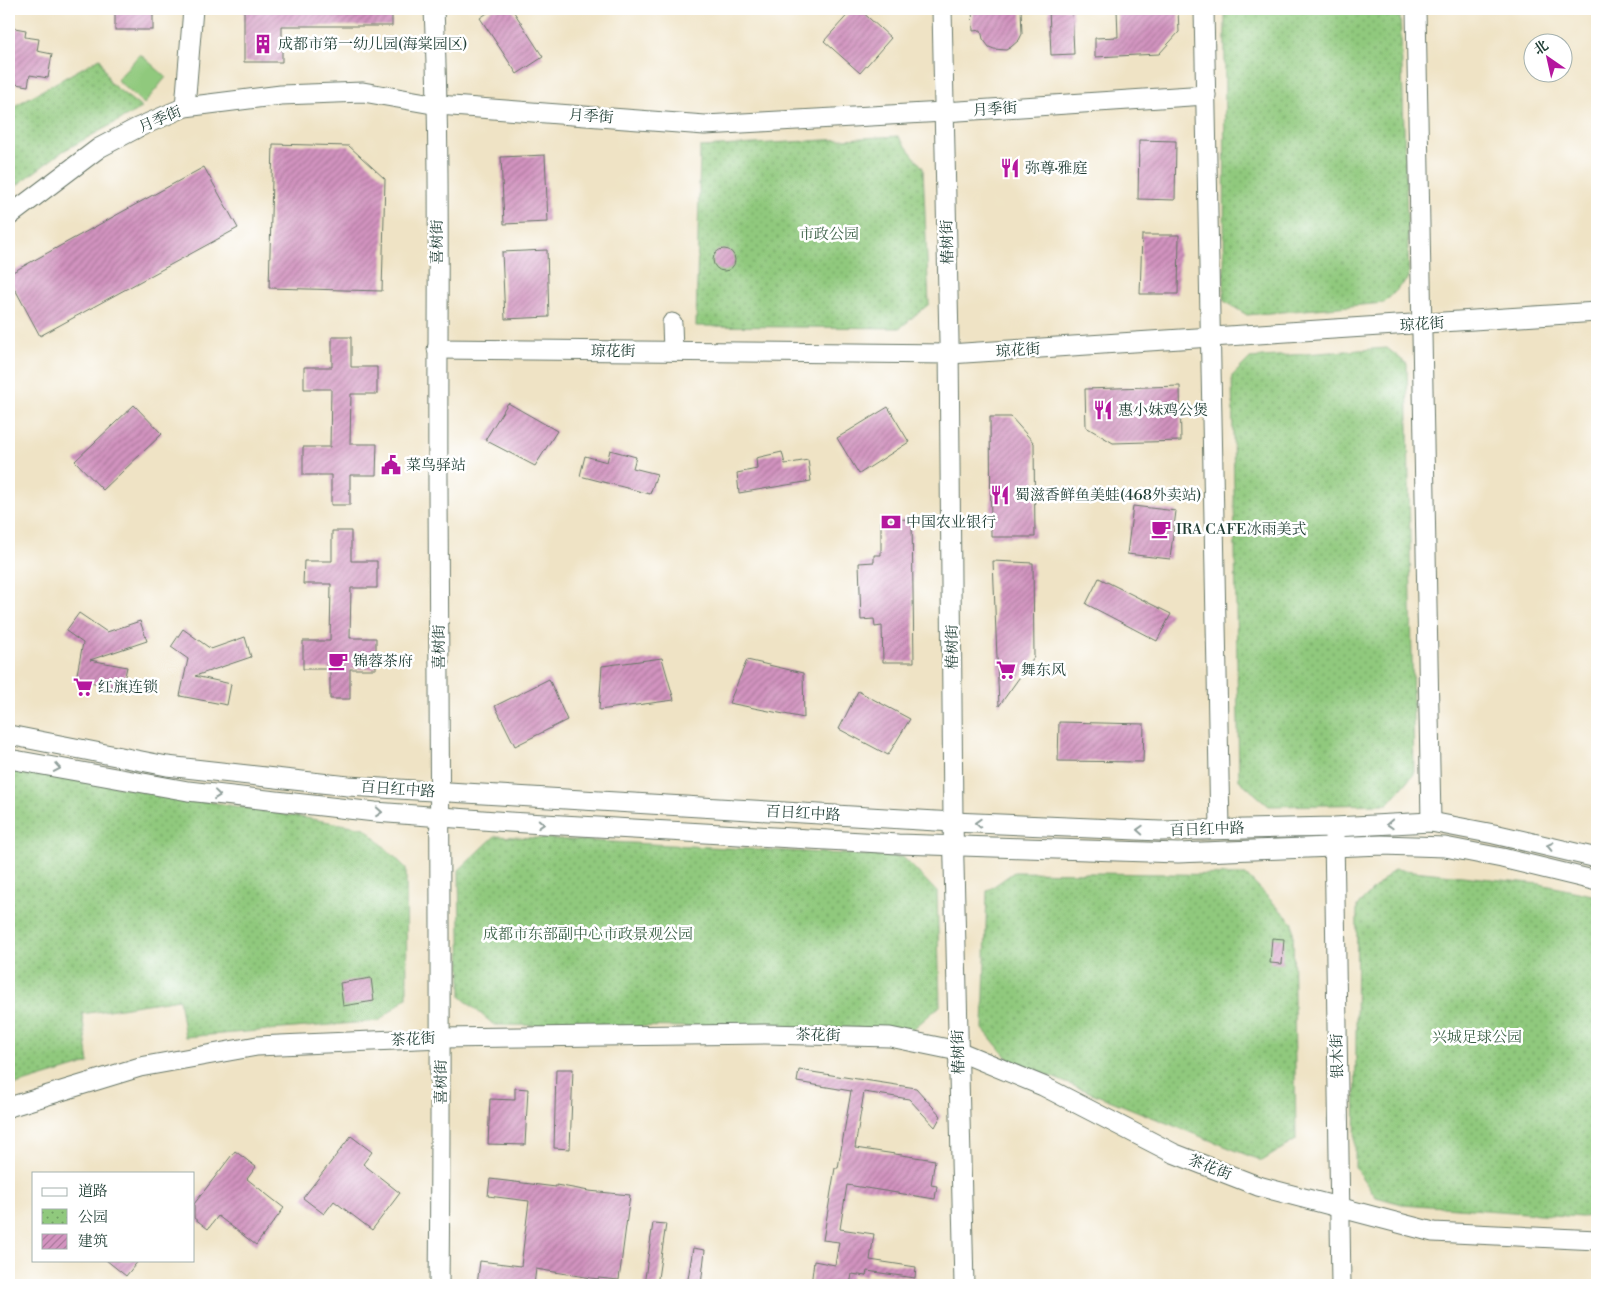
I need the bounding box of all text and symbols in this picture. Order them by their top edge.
north arrow [1524,32,1574,82]
building icon: 成都市第一幼儿园(海棠园区) [252,33,274,55]
place label: 成都市第一幼儿园(海棠园区) [278,35,467,54]
text: 北 [1530,37,1552,59]
street label: 月季街 [972,98,1018,121]
street label: 月季街 [136,102,185,137]
street label: 月季街 [568,105,614,128]
restaurant icon: 弥尊·雅庭 [999,157,1021,179]
place label: 弥尊·雅庭 [1025,159,1088,178]
street label: 喜树街 [428,219,447,265]
street label: 椿树街 [938,219,957,265]
park label: 市政公园 [799,225,859,244]
street label: 琼花街 [1399,313,1445,336]
street label: 琼花街 [995,339,1041,362]
street label: 琼花街 [590,342,636,361]
restaurant icon: 惠小妹鸡公煲 [1092,399,1114,421]
place label: 惠小妹鸡公煲 [1118,401,1208,420]
public building icon: 菜鸟驿站 [380,454,402,476]
place label: 菜鸟驿站 [406,456,466,475]
restaurant icon: 蜀滋香鲜鱼美蛙(468外卖站) [989,484,1011,506]
place label: 蜀滋香鲜鱼美蛙(468外卖站) [1015,486,1201,505]
bank icon: 中国农业银行 [880,511,902,533]
place label: 中国农业银行 [906,513,996,532]
cafe icon: IRA CAFE冰雨美式 [1150,518,1172,540]
place label: IRA CAFE冰雨美式 [1176,520,1306,539]
street label: 喜树街 [430,624,449,670]
street label: 椿树街 [943,624,962,670]
cafe icon: 锦蓉茶府 [327,650,349,672]
place label: 锦蓉茶府 [353,652,413,671]
supermarket icon: 舞东风 [995,659,1017,681]
place label: 舞东风 [1021,661,1066,680]
supermarket icon: 红旗连锁 [72,676,94,698]
place label: 红旗连锁 [98,678,158,697]
one-way arrow [52,762,61,772]
street label: 百日红中路 [360,777,436,802]
one-way arrow [213,789,221,800]
street label: 百日红中路 [765,802,841,825]
one-way arrow [375,806,383,817]
one-way arrow [973,817,981,828]
one-way arrow [537,818,545,829]
street label: 百日红中路 [1169,819,1245,840]
one-way arrow [1386,819,1394,830]
one-way arrow [1136,824,1144,835]
one-way arrow [1546,841,1554,852]
park label: 成都市东部副中心市政景观公园 [483,925,693,944]
street label: 茶花街 [795,1026,841,1045]
park label: 兴城足球公园 [1432,1028,1522,1047]
street label: 茶花街 [390,1029,436,1050]
street label: 椿树街 [949,1029,968,1075]
street label: 银木街 [1328,1033,1347,1079]
street label: 喜树街 [432,1059,451,1105]
street label: 茶花街 [1185,1151,1234,1184]
legend [32,1172,195,1262]
text: 道路 [78,1182,108,1201]
text: 公园 [78,1208,108,1227]
text: 建筑 [78,1232,108,1251]

